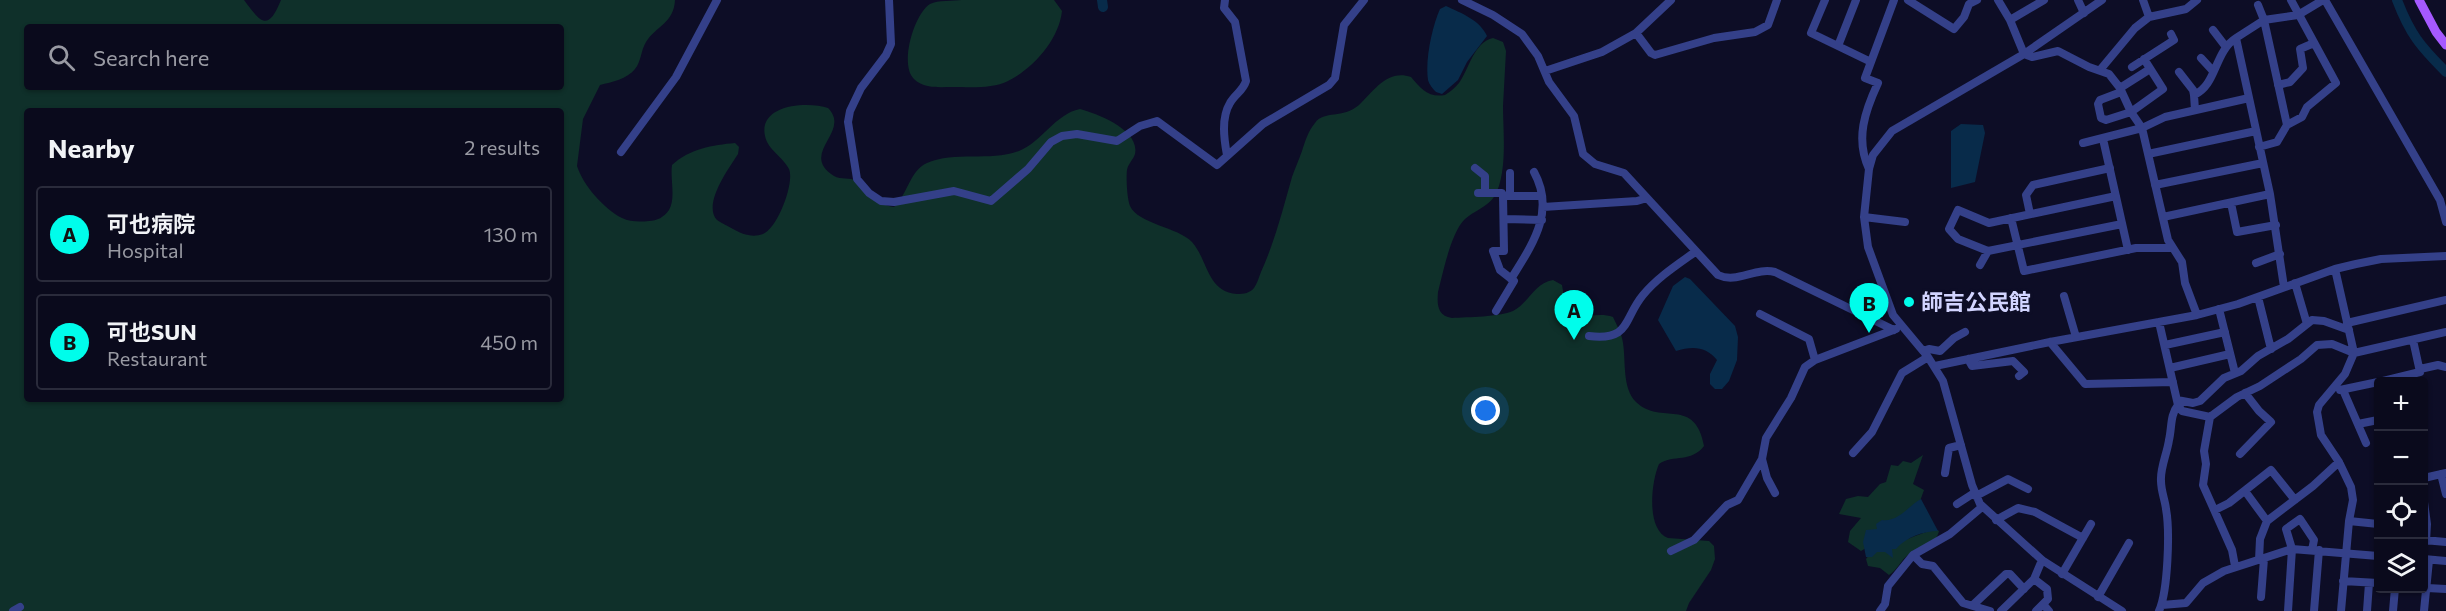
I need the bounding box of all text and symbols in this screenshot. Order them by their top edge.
search box [24,24,564,90]
icon: search [45,41,78,74]
text: Search here [93,44,209,71]
text: Nearby [48,132,135,163]
text: 2 results [464,135,540,159]
text: 可也病院 [107,210,195,237]
text: A [62,222,77,246]
text: 130 m [484,222,538,246]
text: Hospital [107,238,184,262]
pin: B [1850,284,1888,333]
place label: 師吉公民館 [1921,288,2031,315]
pin: A [1554,290,1594,340]
marker: 師吉公民館 [1902,295,1916,309]
text: 可也SUN [107,318,197,345]
text: B [63,330,76,354]
text: 450 m [480,330,538,354]
text: Restaurant [107,346,207,370]
map controls [2374,377,2428,593]
button: + [2374,377,2428,431]
your location [1471,396,1500,425]
button: − [2374,431,2428,485]
button: locate [2374,485,2428,539]
button: layers [2374,539,2428,593]

